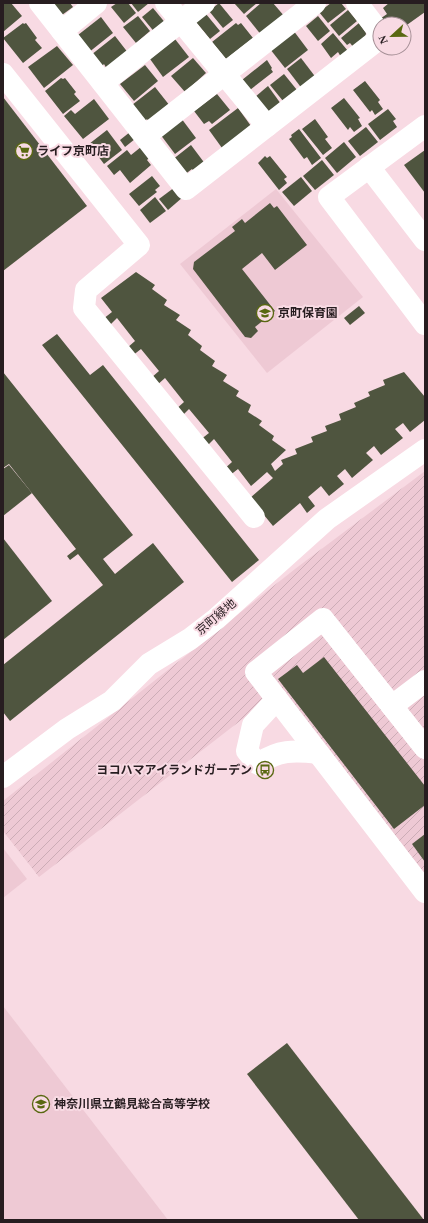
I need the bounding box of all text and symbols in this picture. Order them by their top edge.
north arrow [372,16,412,56]
text: N [376,34,390,46]
supermarket icon: ライフ京町店 [14,141,34,161]
place label: ライフ京町店 [37,144,109,158]
school or university icon: 京町保育園 [255,303,275,323]
place label: 京町保育園 [278,306,338,320]
street label: 京町緑地 [193,596,239,638]
bus stop icon: ヨコハマアイランドガーデン [255,760,275,780]
place label: ヨコハマアイランドガーデン [97,763,252,777]
school or university icon: 神奈川県立鶴見総合高等学校 [31,1094,51,1114]
place label: 神奈川県立鶴見総合高等学校 [54,1097,210,1111]

